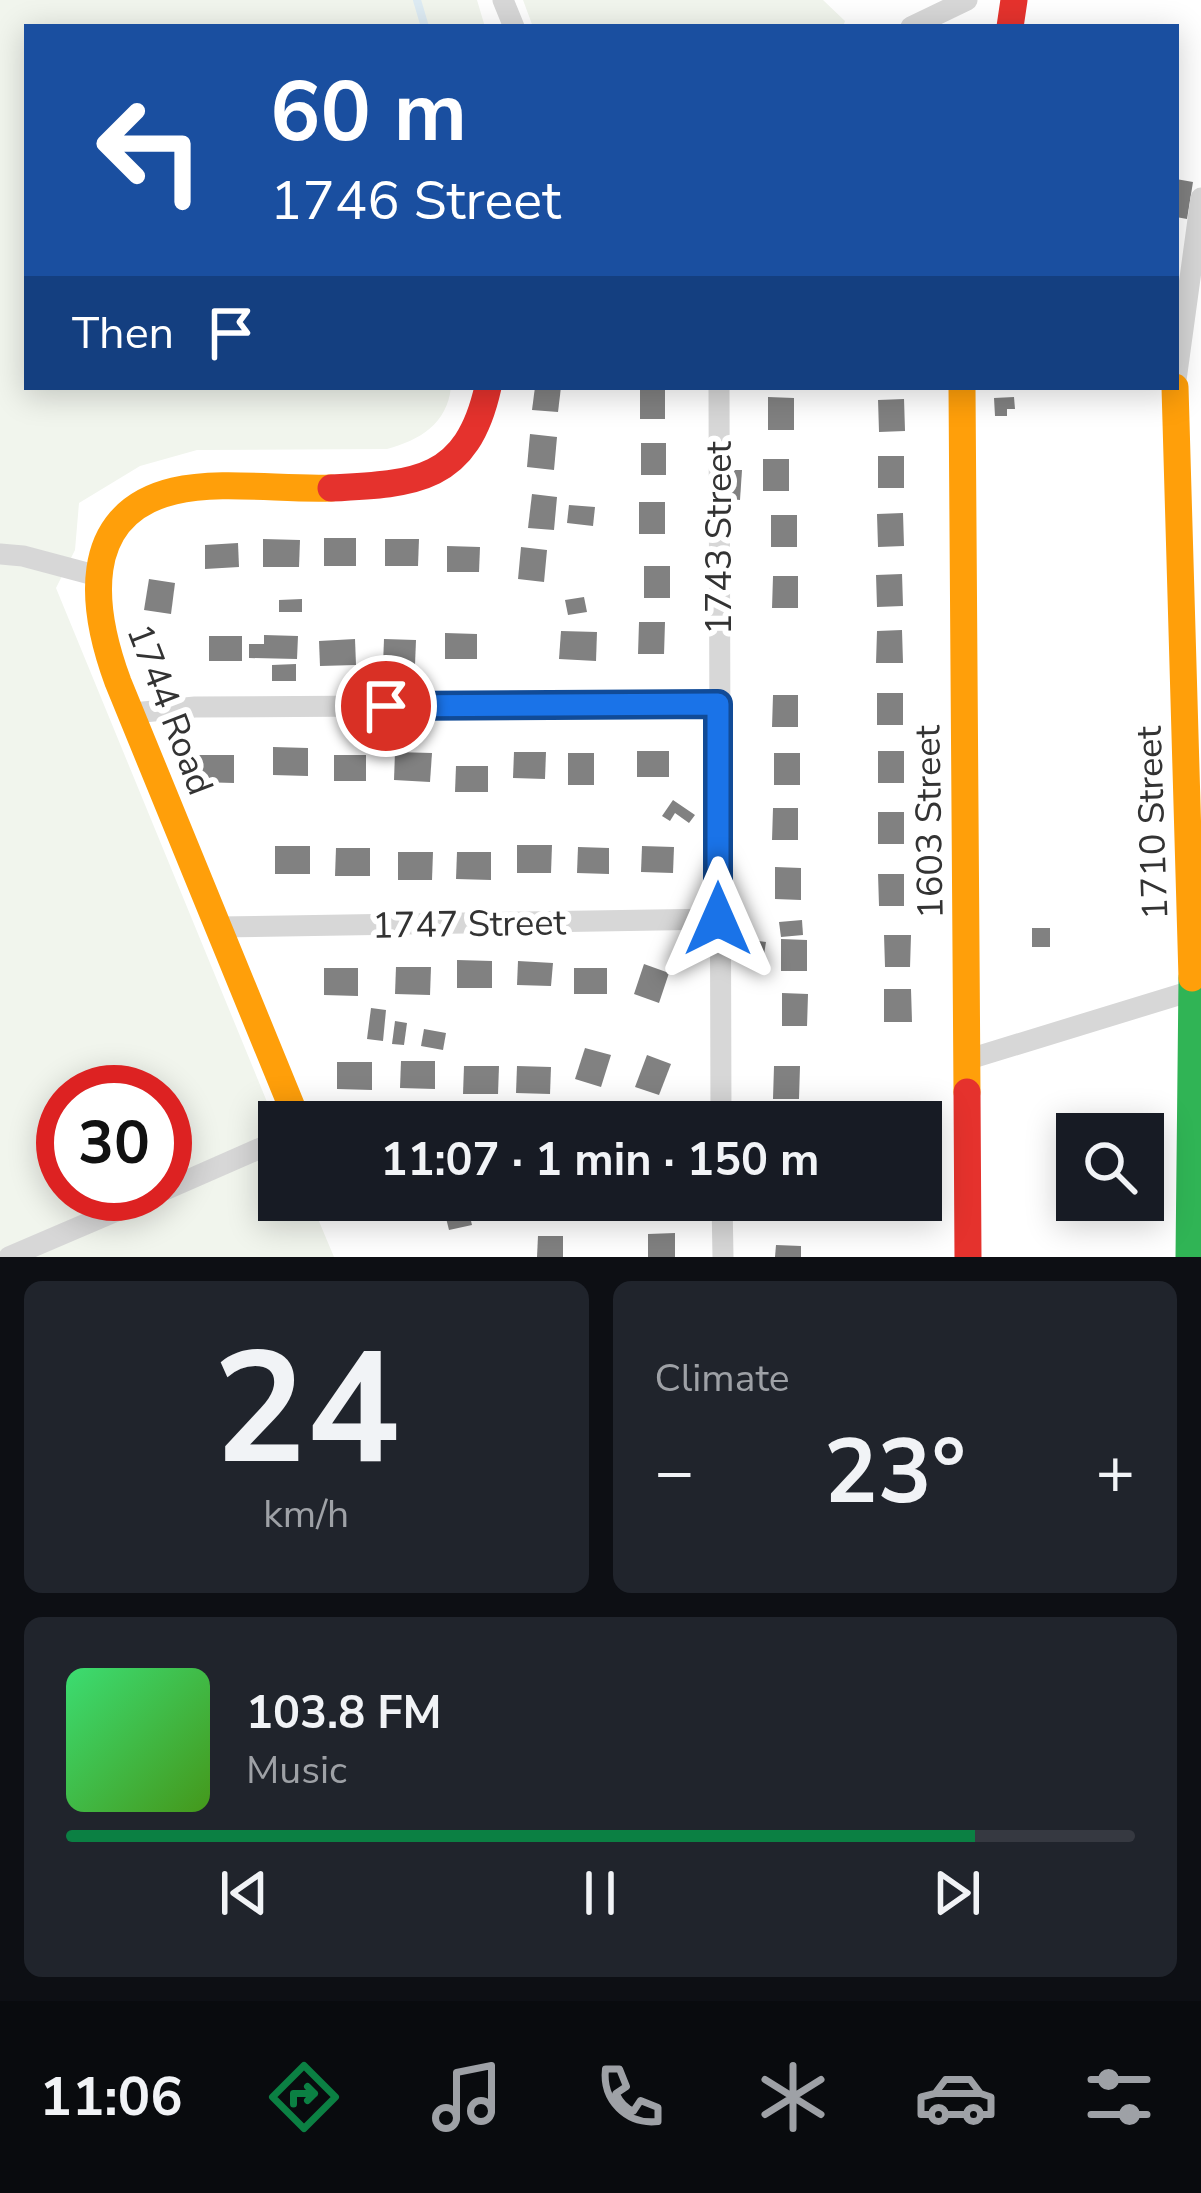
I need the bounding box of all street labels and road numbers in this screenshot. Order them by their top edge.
street label: 1743 Street [695,441,744,635]
street label: 1744 Road [115,617,225,802]
street label: 1603 Street [903,724,956,919]
street label: 1710 Street [1125,725,1180,921]
street label: 1747 Street [372,898,567,951]

